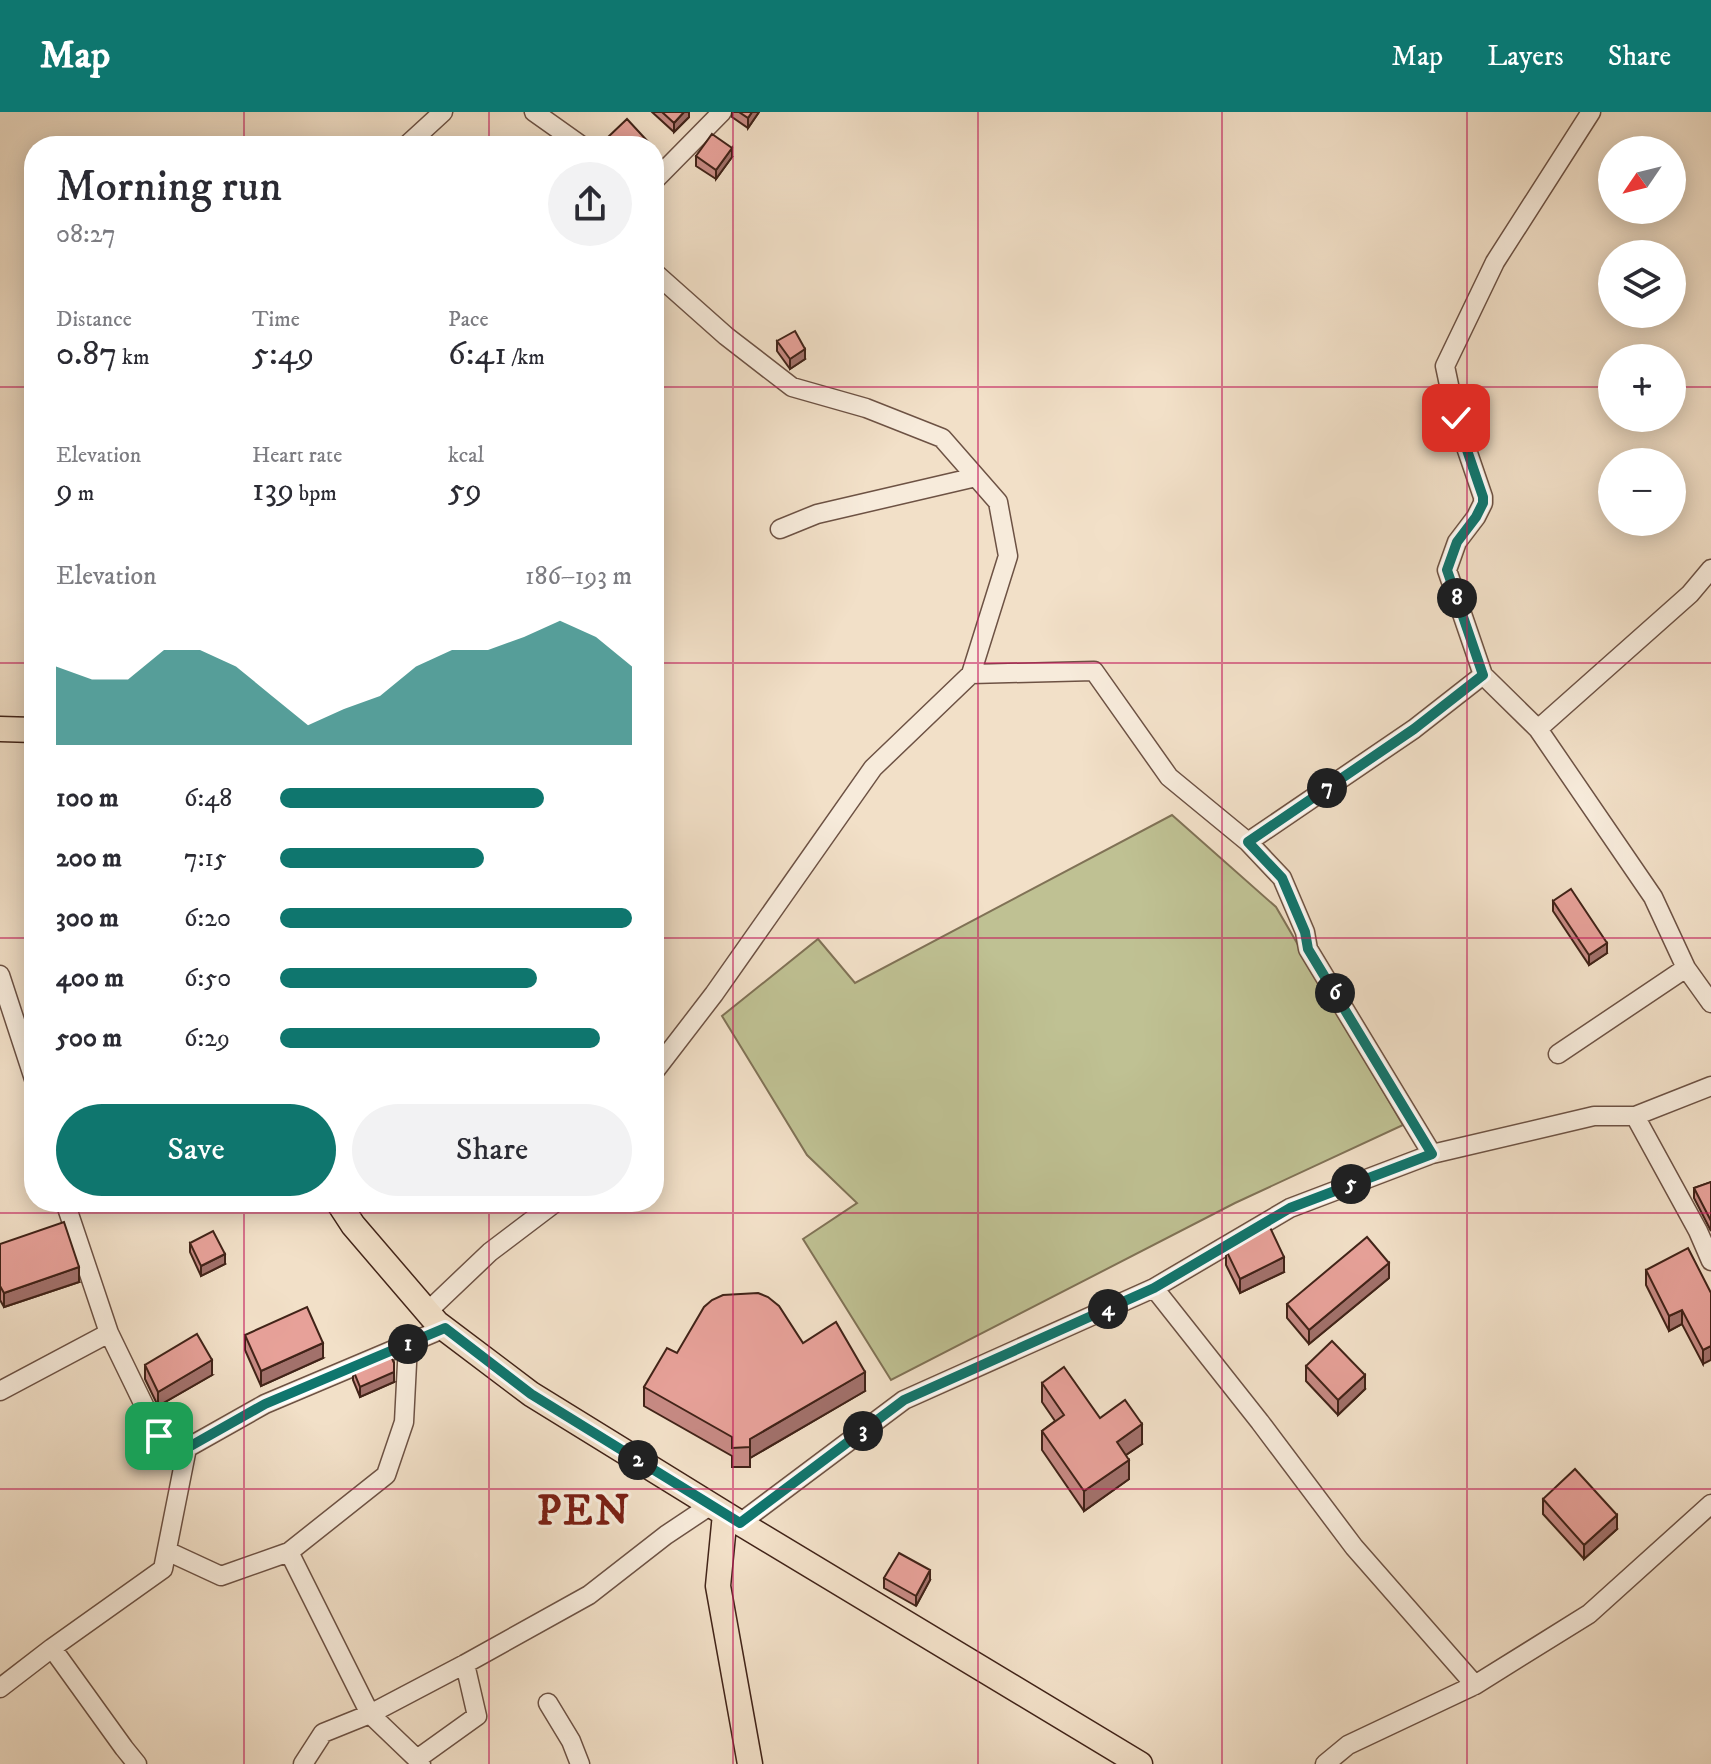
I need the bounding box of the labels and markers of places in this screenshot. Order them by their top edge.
pin [1422,384,1490,452]
pin: 8 [1437,578,1477,618]
pin: 7 [1307,768,1347,808]
pin: 6 [1315,973,1355,1013]
pin: 5 [1331,1164,1371,1204]
pin: 4 [1088,1289,1128,1329]
pin: 1 [388,1324,428,1364]
pin [125,1402,193,1470]
pin: 3 [843,1411,883,1451]
pin: 2 [618,1440,658,1480]

